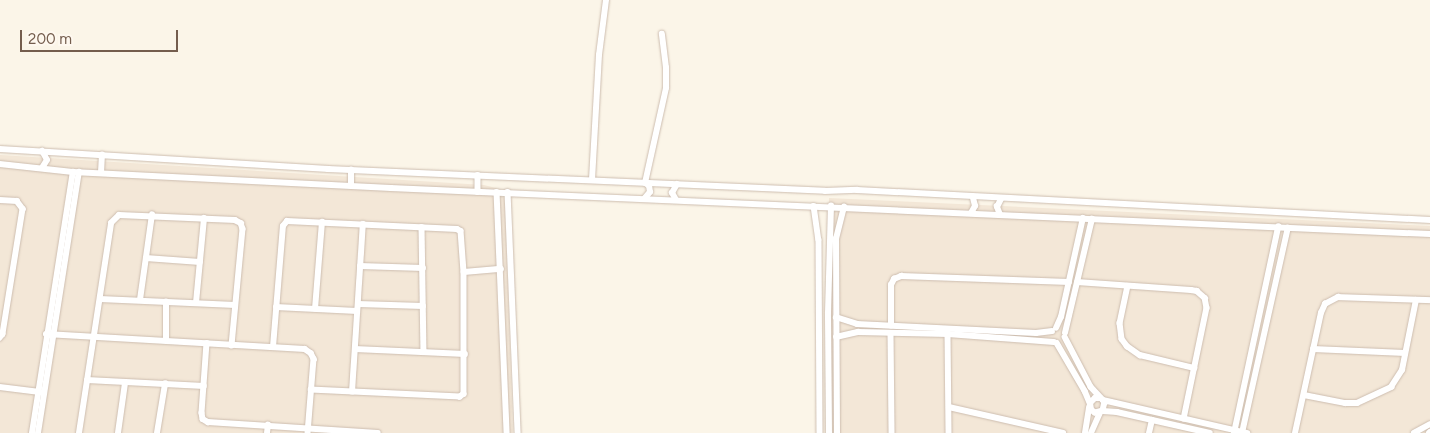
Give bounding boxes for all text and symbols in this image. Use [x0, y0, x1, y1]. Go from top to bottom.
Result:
scale bar [22, 20, 180, 52]
text: 200 m [28, 30, 72, 48]

